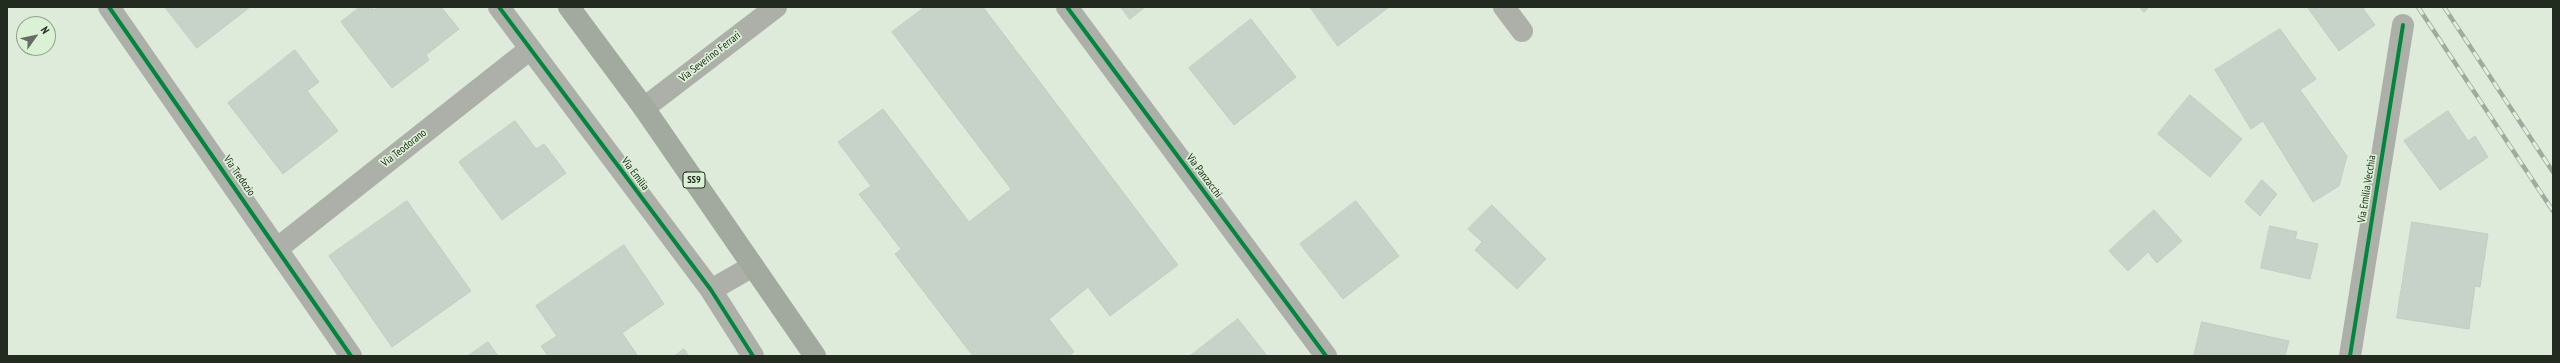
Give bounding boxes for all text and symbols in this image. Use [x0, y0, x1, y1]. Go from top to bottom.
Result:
north arrow [16, 16, 56, 56]
text: N [38, 24, 53, 36]
street label: Via Severino Ferrari [677, 29, 743, 85]
street label: Via Teodorano [379, 126, 429, 170]
street label: Via Panzacchi [1183, 152, 1225, 200]
street label: Via Tredozio [220, 153, 258, 199]
street label: Via Emilia Vecchia [2355, 154, 2379, 224]
street label: Via Emilia [618, 155, 652, 193]
road number: SS9 [683, 172, 705, 188]

